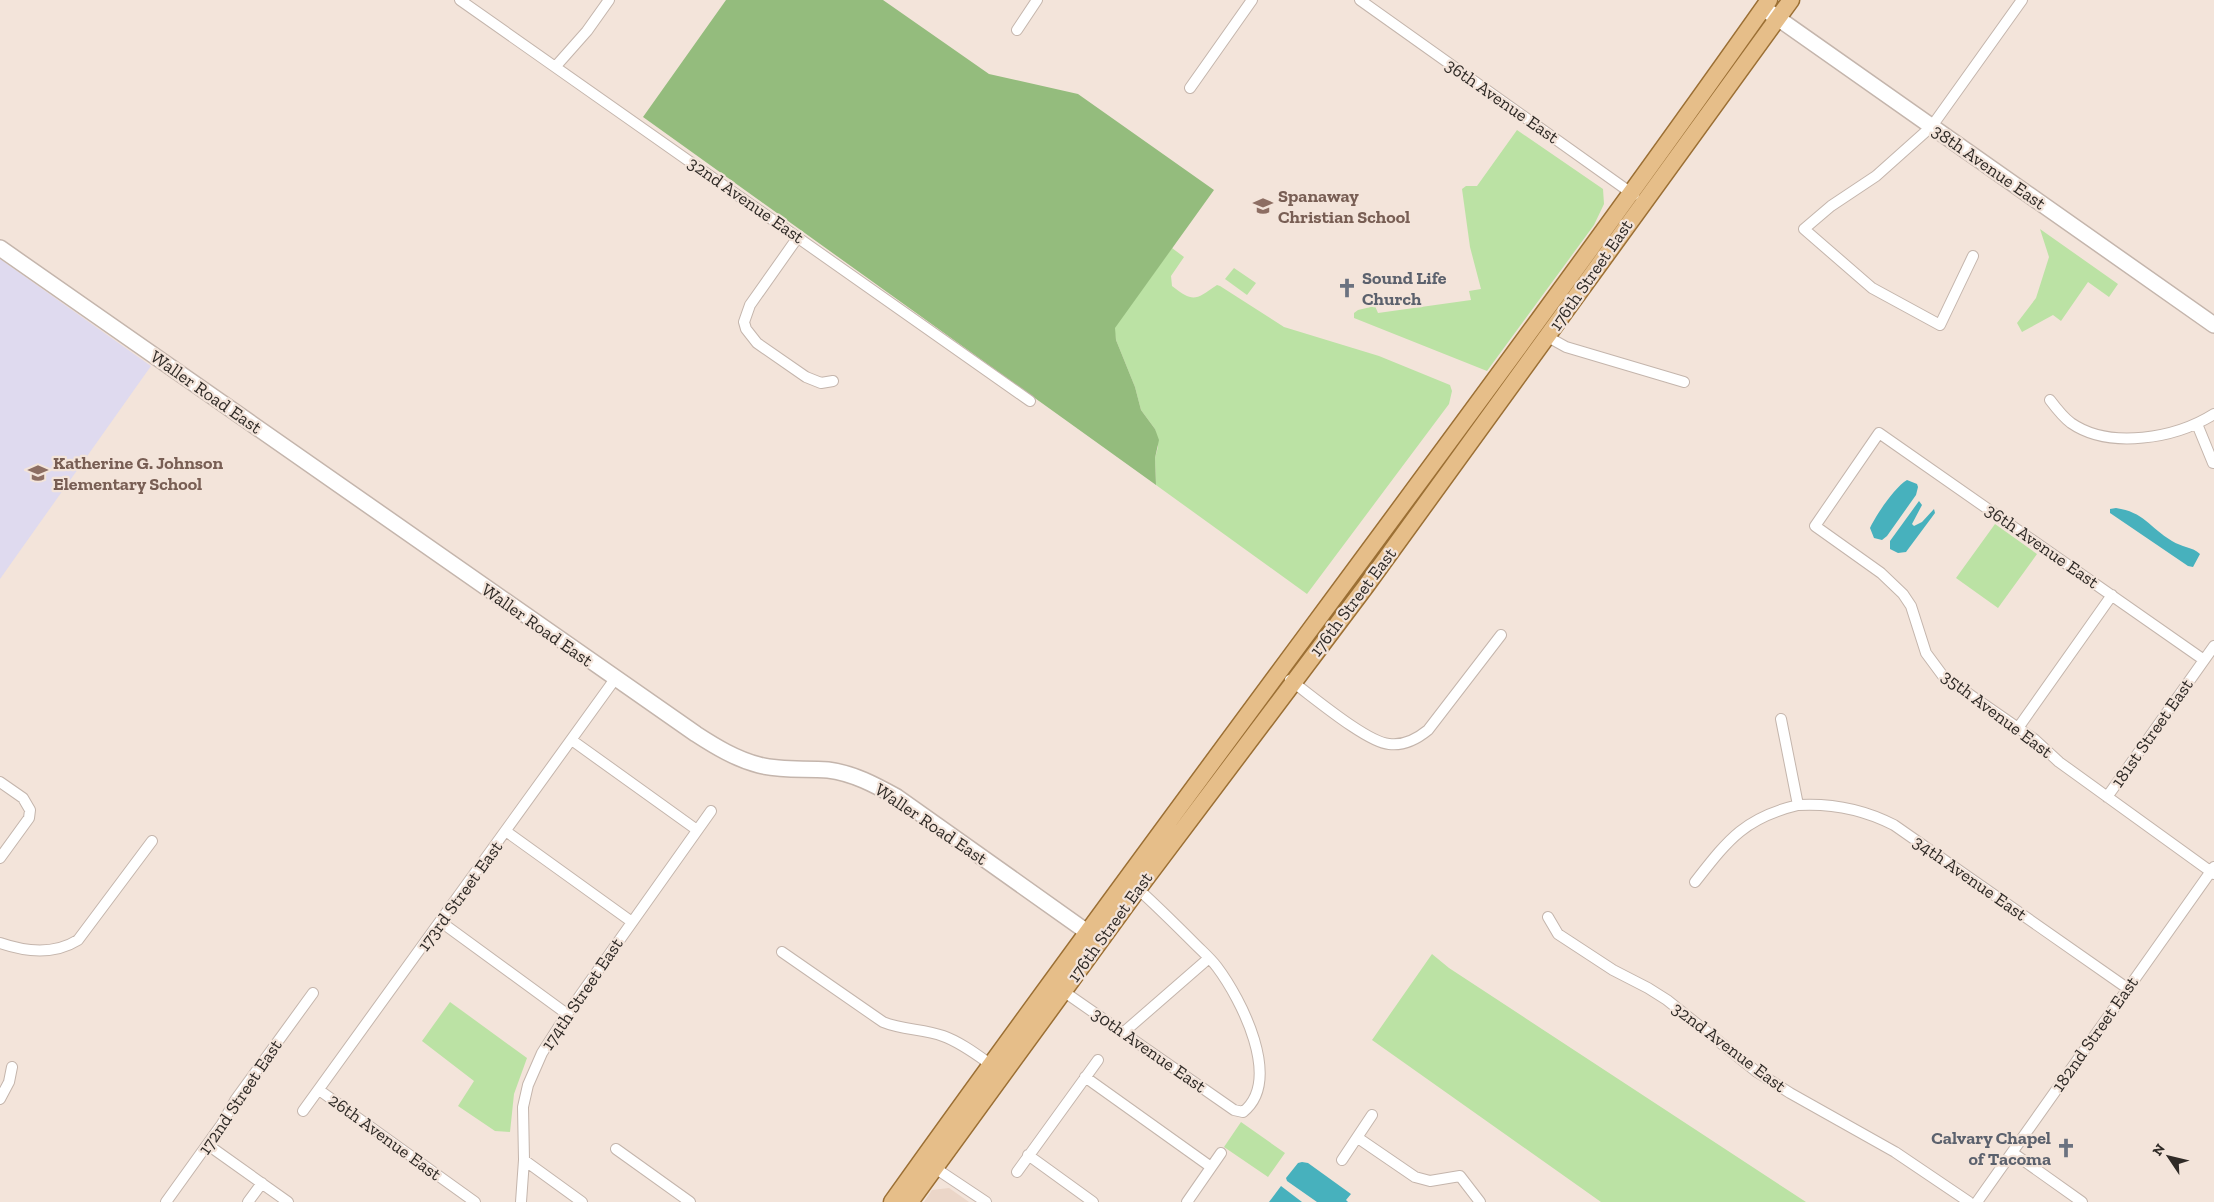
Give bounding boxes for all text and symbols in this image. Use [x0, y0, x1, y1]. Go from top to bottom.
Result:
street label: 36th Avenue East [1441, 54, 1563, 148]
street label: 38th Avenue East [1928, 120, 2050, 214]
street label: 32nd Avenue East [684, 152, 809, 248]
place label: Spanaway Christian School [1278, 185, 1410, 228]
school or university icon: Spanaway Christian School [1252, 195, 1274, 217]
street label: 176th Street East [1545, 215, 1638, 335]
place label: Sound Life Church [1362, 267, 1447, 310]
church icon: Sound Life Church [1336, 277, 1358, 299]
street label: Waller Road East [146, 345, 266, 439]
place label: Katherine G. Johnson Elementary School [53, 452, 223, 495]
school or university icon: Katherine G. Johnson Elementary School [27, 462, 49, 484]
street label: 36th Avenue East [1981, 499, 2103, 593]
street label: 176th Street East [1305, 543, 1401, 661]
street label: Waller Road East [477, 578, 597, 672]
street label: 35th Avenue East [1937, 665, 2057, 763]
street label: 181st Street East [2106, 674, 2198, 792]
street label: Waller Road East [871, 778, 992, 870]
street label: 34th Avenue East [1909, 831, 2031, 926]
street label: 173rd Street East [413, 836, 508, 955]
street label: 176th Street East [1063, 867, 1157, 986]
street label: 174th Street East [536, 934, 628, 1054]
street label: 182nd Street East [2047, 972, 2143, 1096]
street label: 32nd Avenue East [1668, 997, 1790, 1097]
street label: 30th Avenue East [1088, 1002, 1211, 1098]
street label: 172nd Street East [193, 1035, 287, 1159]
street label: 26th Avenue East [324, 1089, 446, 1185]
place label: Calvary Chapel of Tacoma [1931, 1127, 2051, 1170]
north arrow [2144, 1132, 2194, 1182]
church icon: Calvary Chapel of Tacoma [2055, 1137, 2077, 1159]
text: N [2149, 1140, 2169, 1159]

